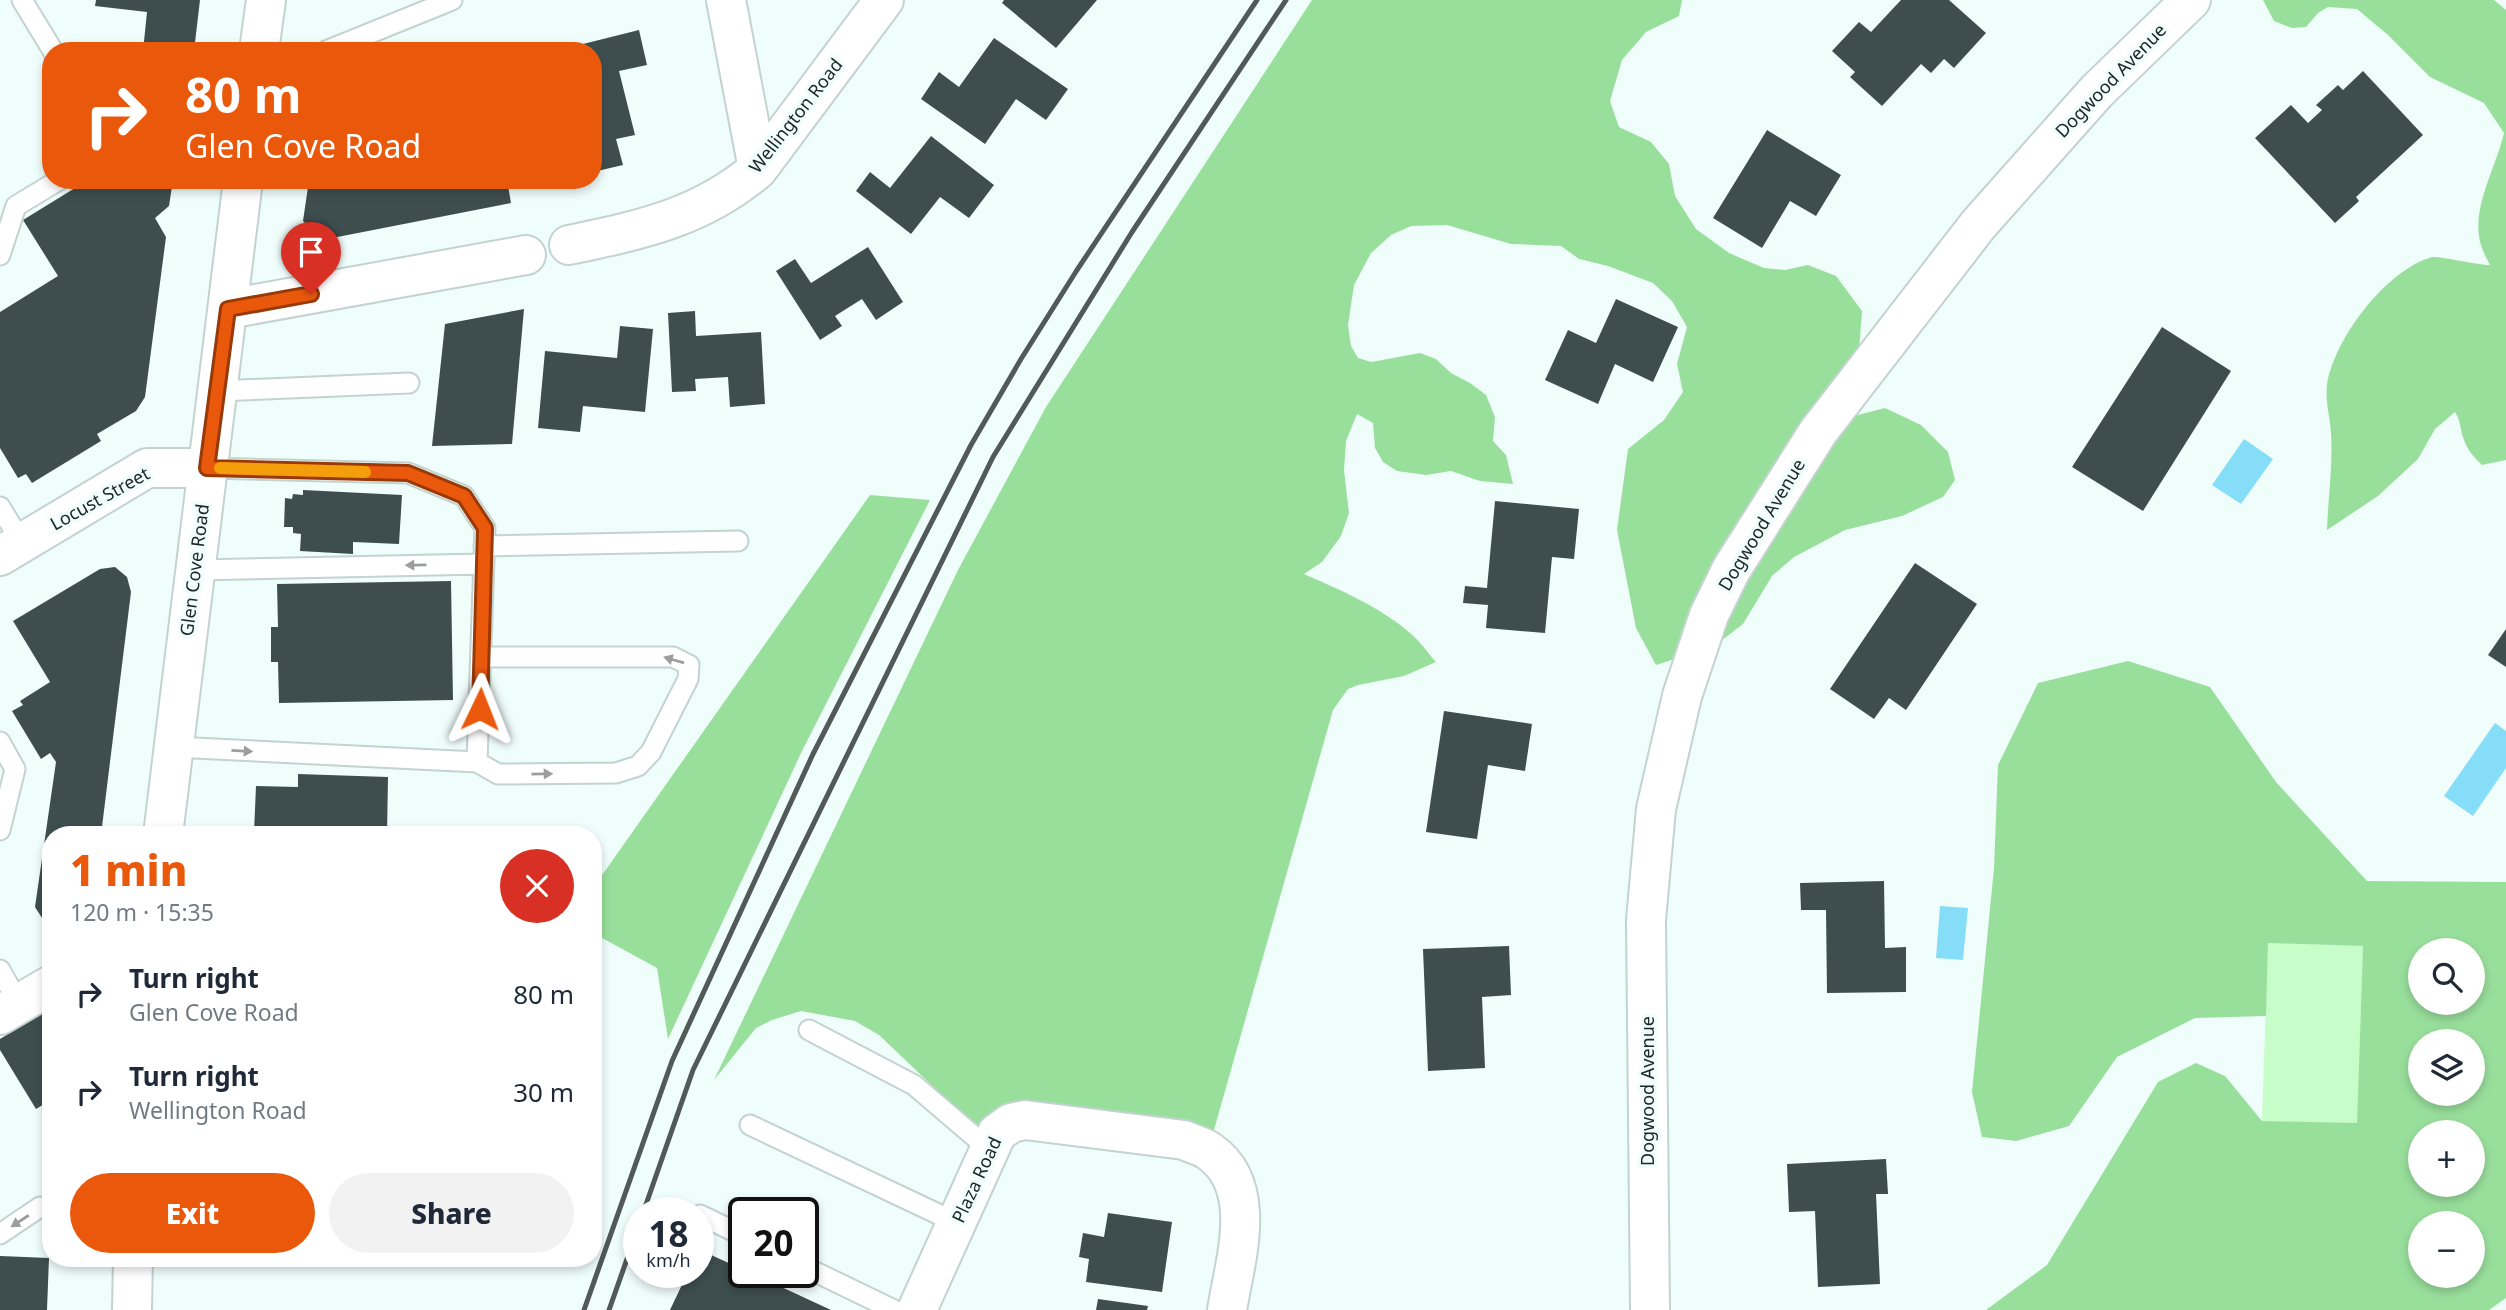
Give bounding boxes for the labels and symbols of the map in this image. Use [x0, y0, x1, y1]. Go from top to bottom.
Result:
street label: Dogwood Avenue [2050, 18, 2171, 143]
street label: Wellington Road [743, 53, 847, 178]
pin [281, 222, 341, 294]
street label: Dogwood Avenue [1712, 454, 1810, 595]
street label: Locust Street [46, 461, 154, 535]
street label: Glen Cove Road [174, 502, 214, 637]
one-way arrow [404, 560, 426, 571]
one-way arrow [663, 654, 685, 665]
position arrow [443, 672, 517, 746]
one-way arrow [231, 745, 253, 756]
one-way arrow [531, 768, 553, 780]
street label: Dogwood Avenue [1635, 1016, 1659, 1166]
street label: Plaza Road [946, 1133, 1006, 1226]
speed limit sign: 20 [728, 1197, 819, 1288]
one-way arrow [10, 1214, 30, 1227]

